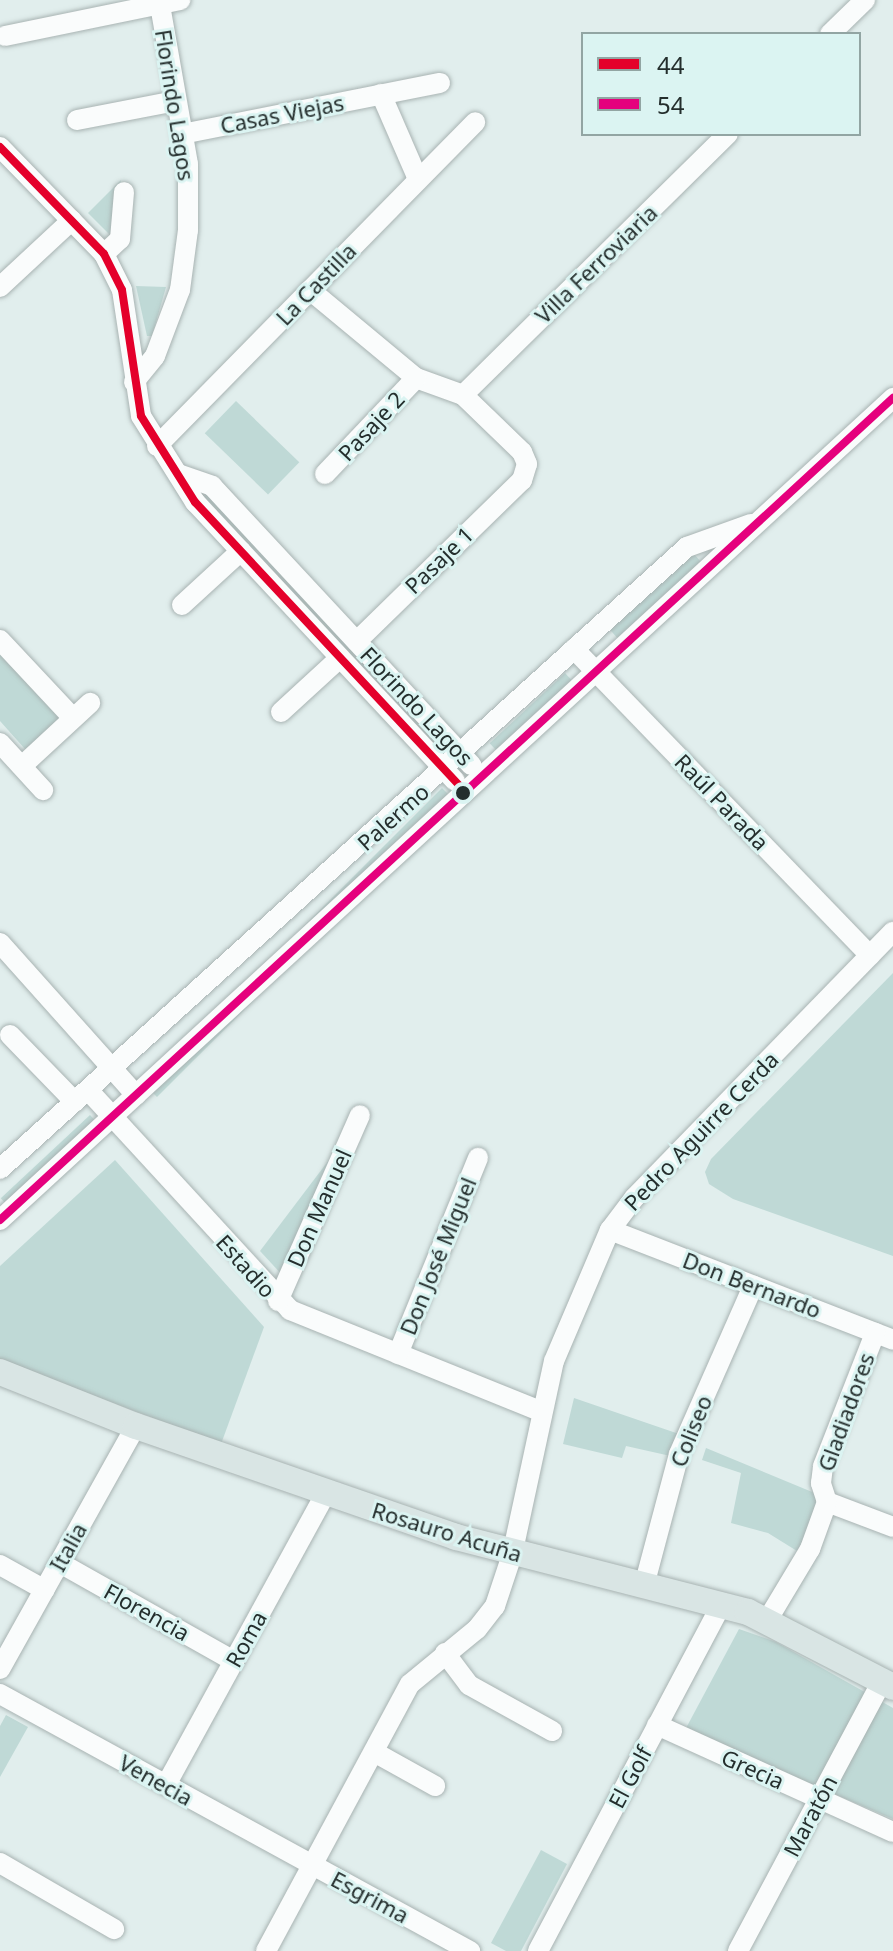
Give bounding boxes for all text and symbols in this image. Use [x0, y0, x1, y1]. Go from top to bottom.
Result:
street label: Florindo Lagos [150, 28, 200, 182]
legend [581, 32, 861, 136]
text: 44 [657, 48, 684, 81]
text: 54 [657, 88, 684, 121]
street label: Casas Viejas [218, 89, 346, 139]
street label: Villa Ferroviaria [530, 199, 662, 329]
street label: La Castilla [270, 238, 362, 330]
street label: Pasaje 2 [332, 386, 410, 466]
street label: Pasaje 1 [399, 521, 479, 599]
street label: Florindo Lagos [355, 641, 479, 771]
street label: Raúl Parada [670, 748, 774, 856]
street label: Palermo [352, 778, 434, 856]
unlabelled marker [455, 785, 471, 801]
street label: Pedro Aguirre Cerda [618, 1046, 784, 1216]
street label: Don Manuel [281, 1145, 357, 1271]
street label: Don José Miguel [394, 1173, 482, 1339]
street label: Estadio [211, 1229, 281, 1303]
street label: Don Bernardo [679, 1247, 825, 1323]
street label: Gladiadores [812, 1349, 880, 1475]
street label: Coliseo [665, 1391, 717, 1471]
street label: Rosauro Acuña [369, 1497, 525, 1567]
street label: Italia [44, 1518, 92, 1576]
street label: Florencia [100, 1578, 194, 1646]
street label: Roma [220, 1606, 272, 1672]
street label: El Golf [603, 1742, 657, 1812]
street label: Grecia [718, 1744, 788, 1794]
street label: Venecia [115, 1749, 197, 1811]
street label: Maratón [778, 1771, 842, 1861]
street label: Esgrima [327, 1866, 413, 1928]

